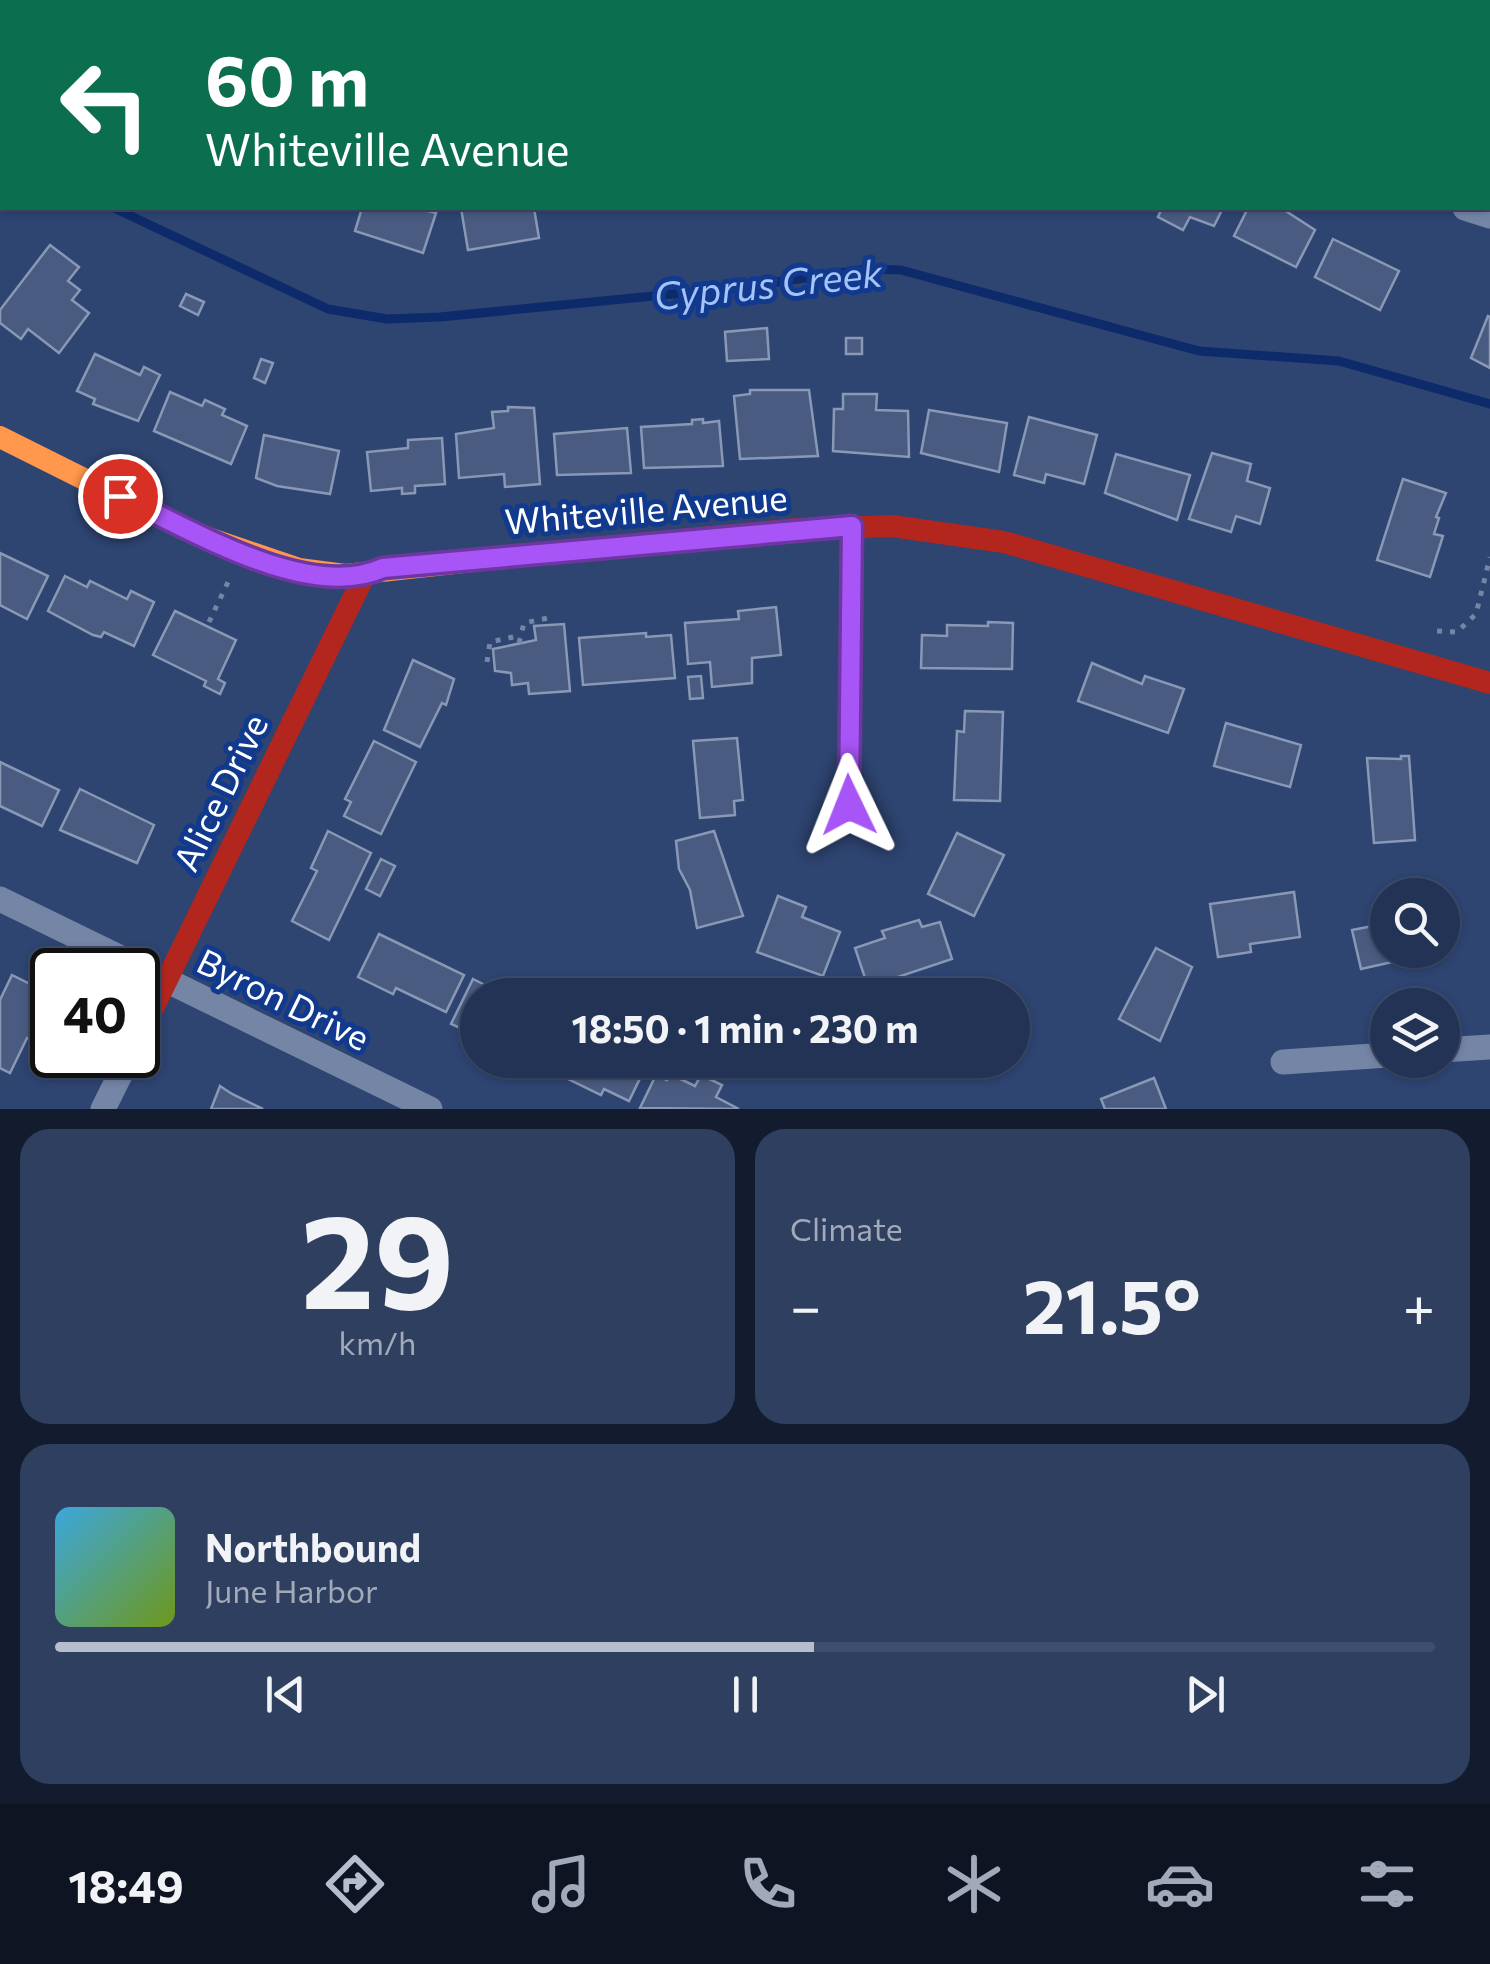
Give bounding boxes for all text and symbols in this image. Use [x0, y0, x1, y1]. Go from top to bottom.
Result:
text: 60 m [205, 35, 369, 120]
icon: left [40, 40, 170, 170]
text: Whiteville Avenue [205, 120, 569, 175]
water label: Cyprus Creek [651, 247, 886, 318]
pin [78, 454, 163, 539]
icon: arrive [93, 469, 148, 524]
street label: Whiteville Avenue [503, 474, 789, 542]
street label: Alice Drive [163, 707, 275, 877]
position arrow [797, 753, 901, 857]
map controls [1370, 878, 1460, 1078]
button: search [1370, 878, 1460, 968]
street label: Byron Drive [191, 938, 377, 1058]
speed limit sign: 40 [30, 948, 160, 1078]
button: layers [1370, 988, 1460, 1078]
text: 18:50 · 1 min · 230 m [572, 1004, 918, 1051]
text: 29 [301, 1177, 454, 1336]
text: Climate [790, 1208, 903, 1248]
text: 21.5° [1023, 1258, 1201, 1349]
text: − [790, 1271, 821, 1338]
text: + [1403, 1271, 1435, 1338]
text: km/h [339, 1322, 416, 1362]
text: Northbound [205, 1523, 421, 1570]
text: June Harbor [205, 1570, 378, 1610]
icon: previous [258, 1667, 313, 1722]
icon: pause [718, 1667, 773, 1722]
icon: next [1178, 1667, 1233, 1722]
icon: directions [320, 1849, 390, 1919]
icon: music [526, 1849, 596, 1919]
icon: phone [733, 1849, 803, 1919]
icon: climate [939, 1849, 1009, 1919]
icon: car [1145, 1849, 1215, 1919]
icon: filters [1352, 1849, 1422, 1919]
text: 18:49 [68, 1857, 184, 1912]

